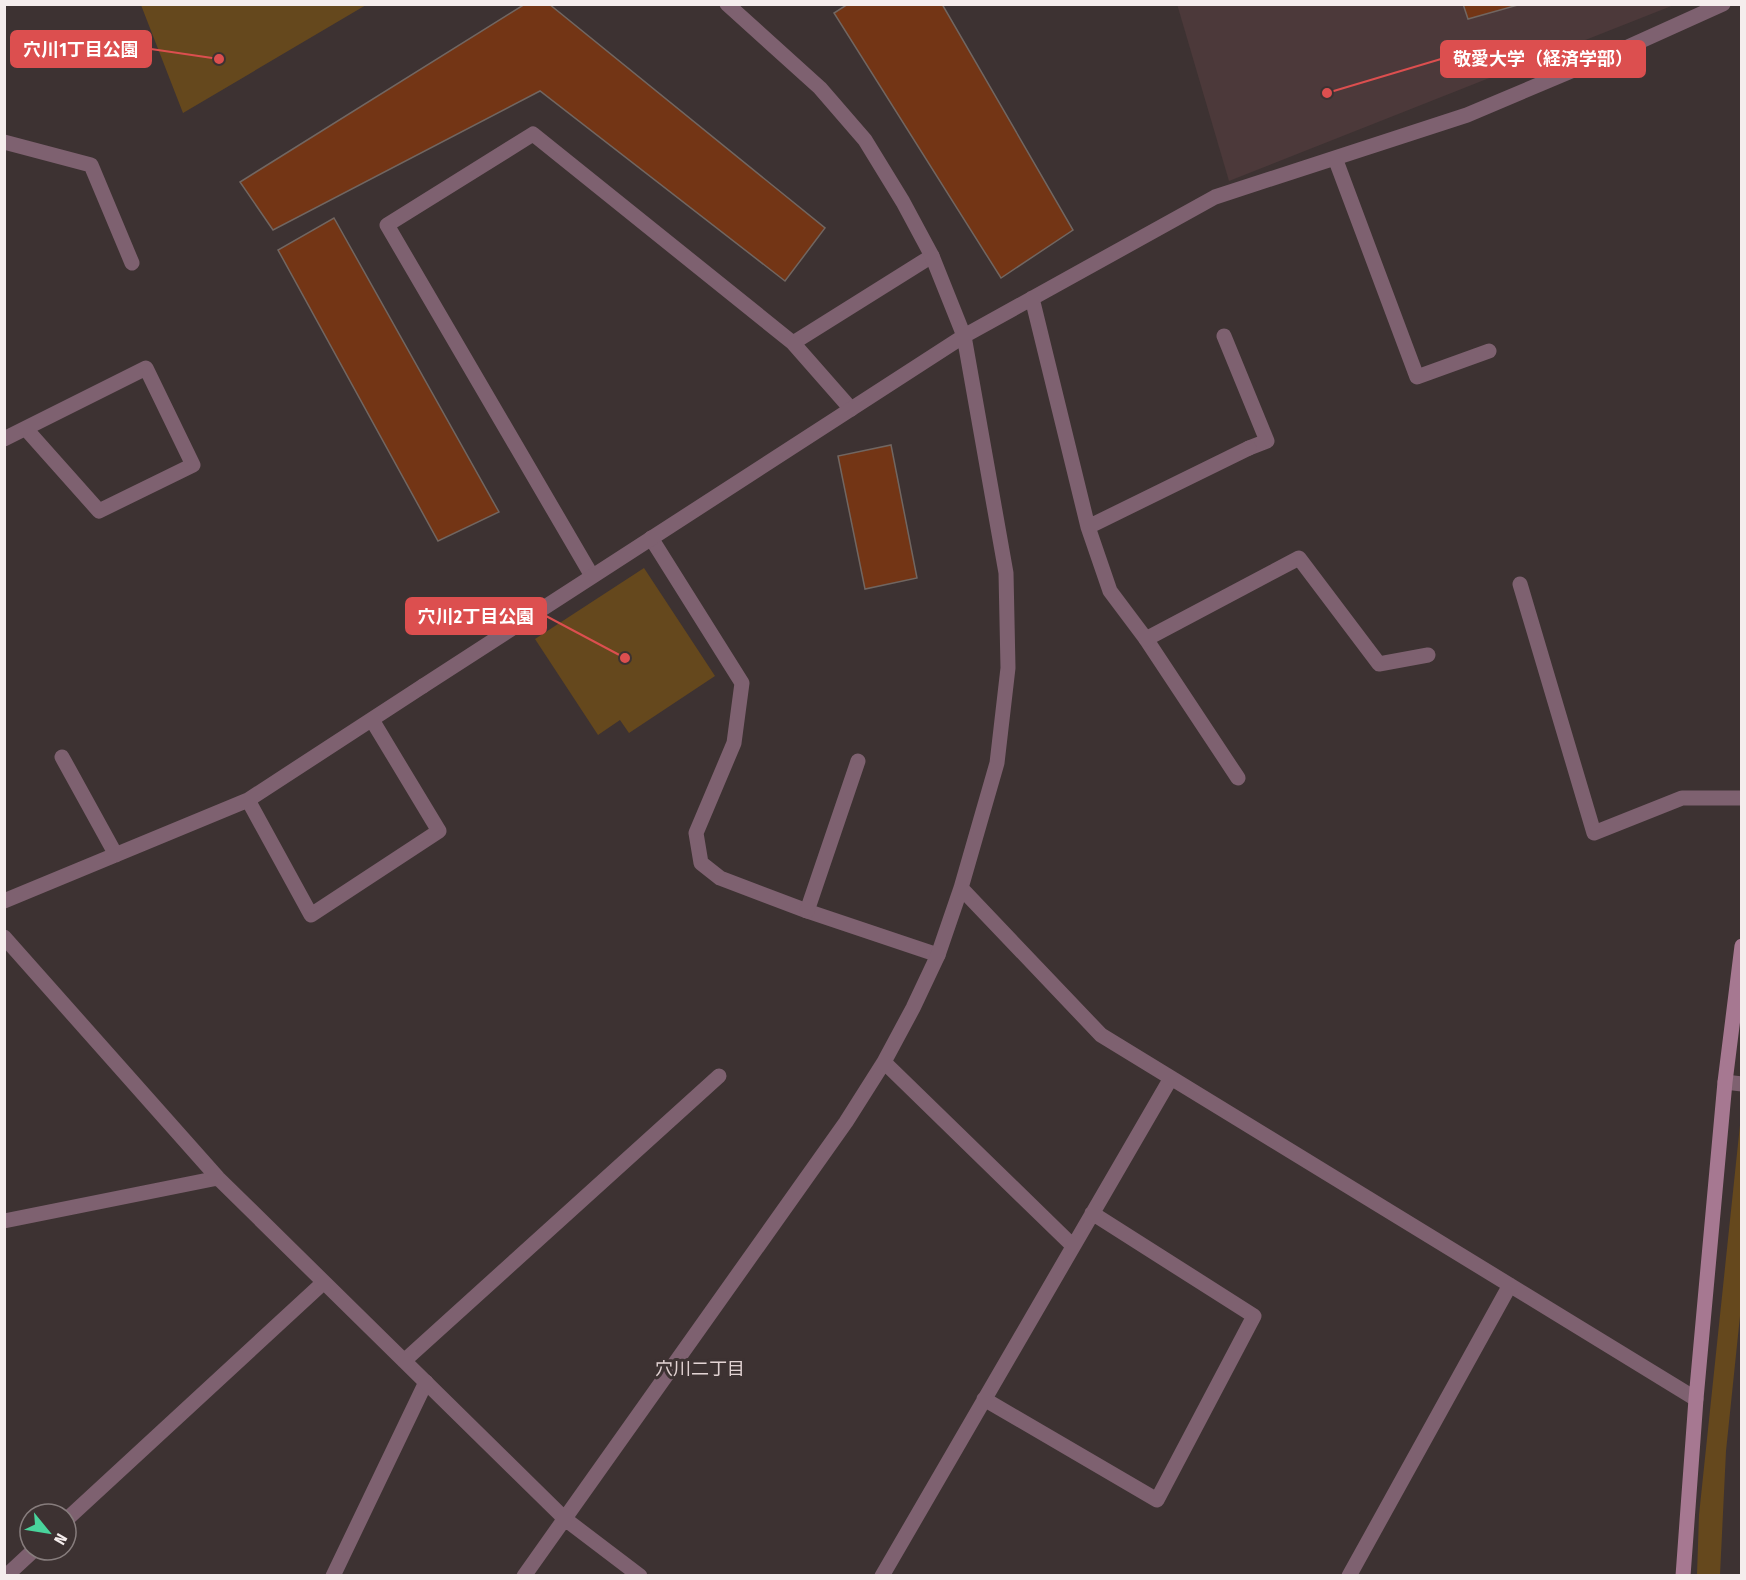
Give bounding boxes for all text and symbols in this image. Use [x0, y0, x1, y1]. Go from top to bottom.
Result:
callout: 穴川1丁目公園 [11, 31, 151, 67]
text: 穴川1丁目公園 [23, 39, 139, 61]
callout: 敬愛大学（経済学部） [1441, 41, 1645, 77]
text: 敬愛大学（経済学部） [1453, 48, 1633, 70]
callout: 穴川2丁目公園 [406, 598, 546, 634]
text: 穴川2丁目公園 [418, 606, 534, 628]
district label: 穴川二丁目 [655, 1358, 745, 1380]
north arrow [18, 1502, 78, 1562]
text: N [50, 1530, 71, 1548]

